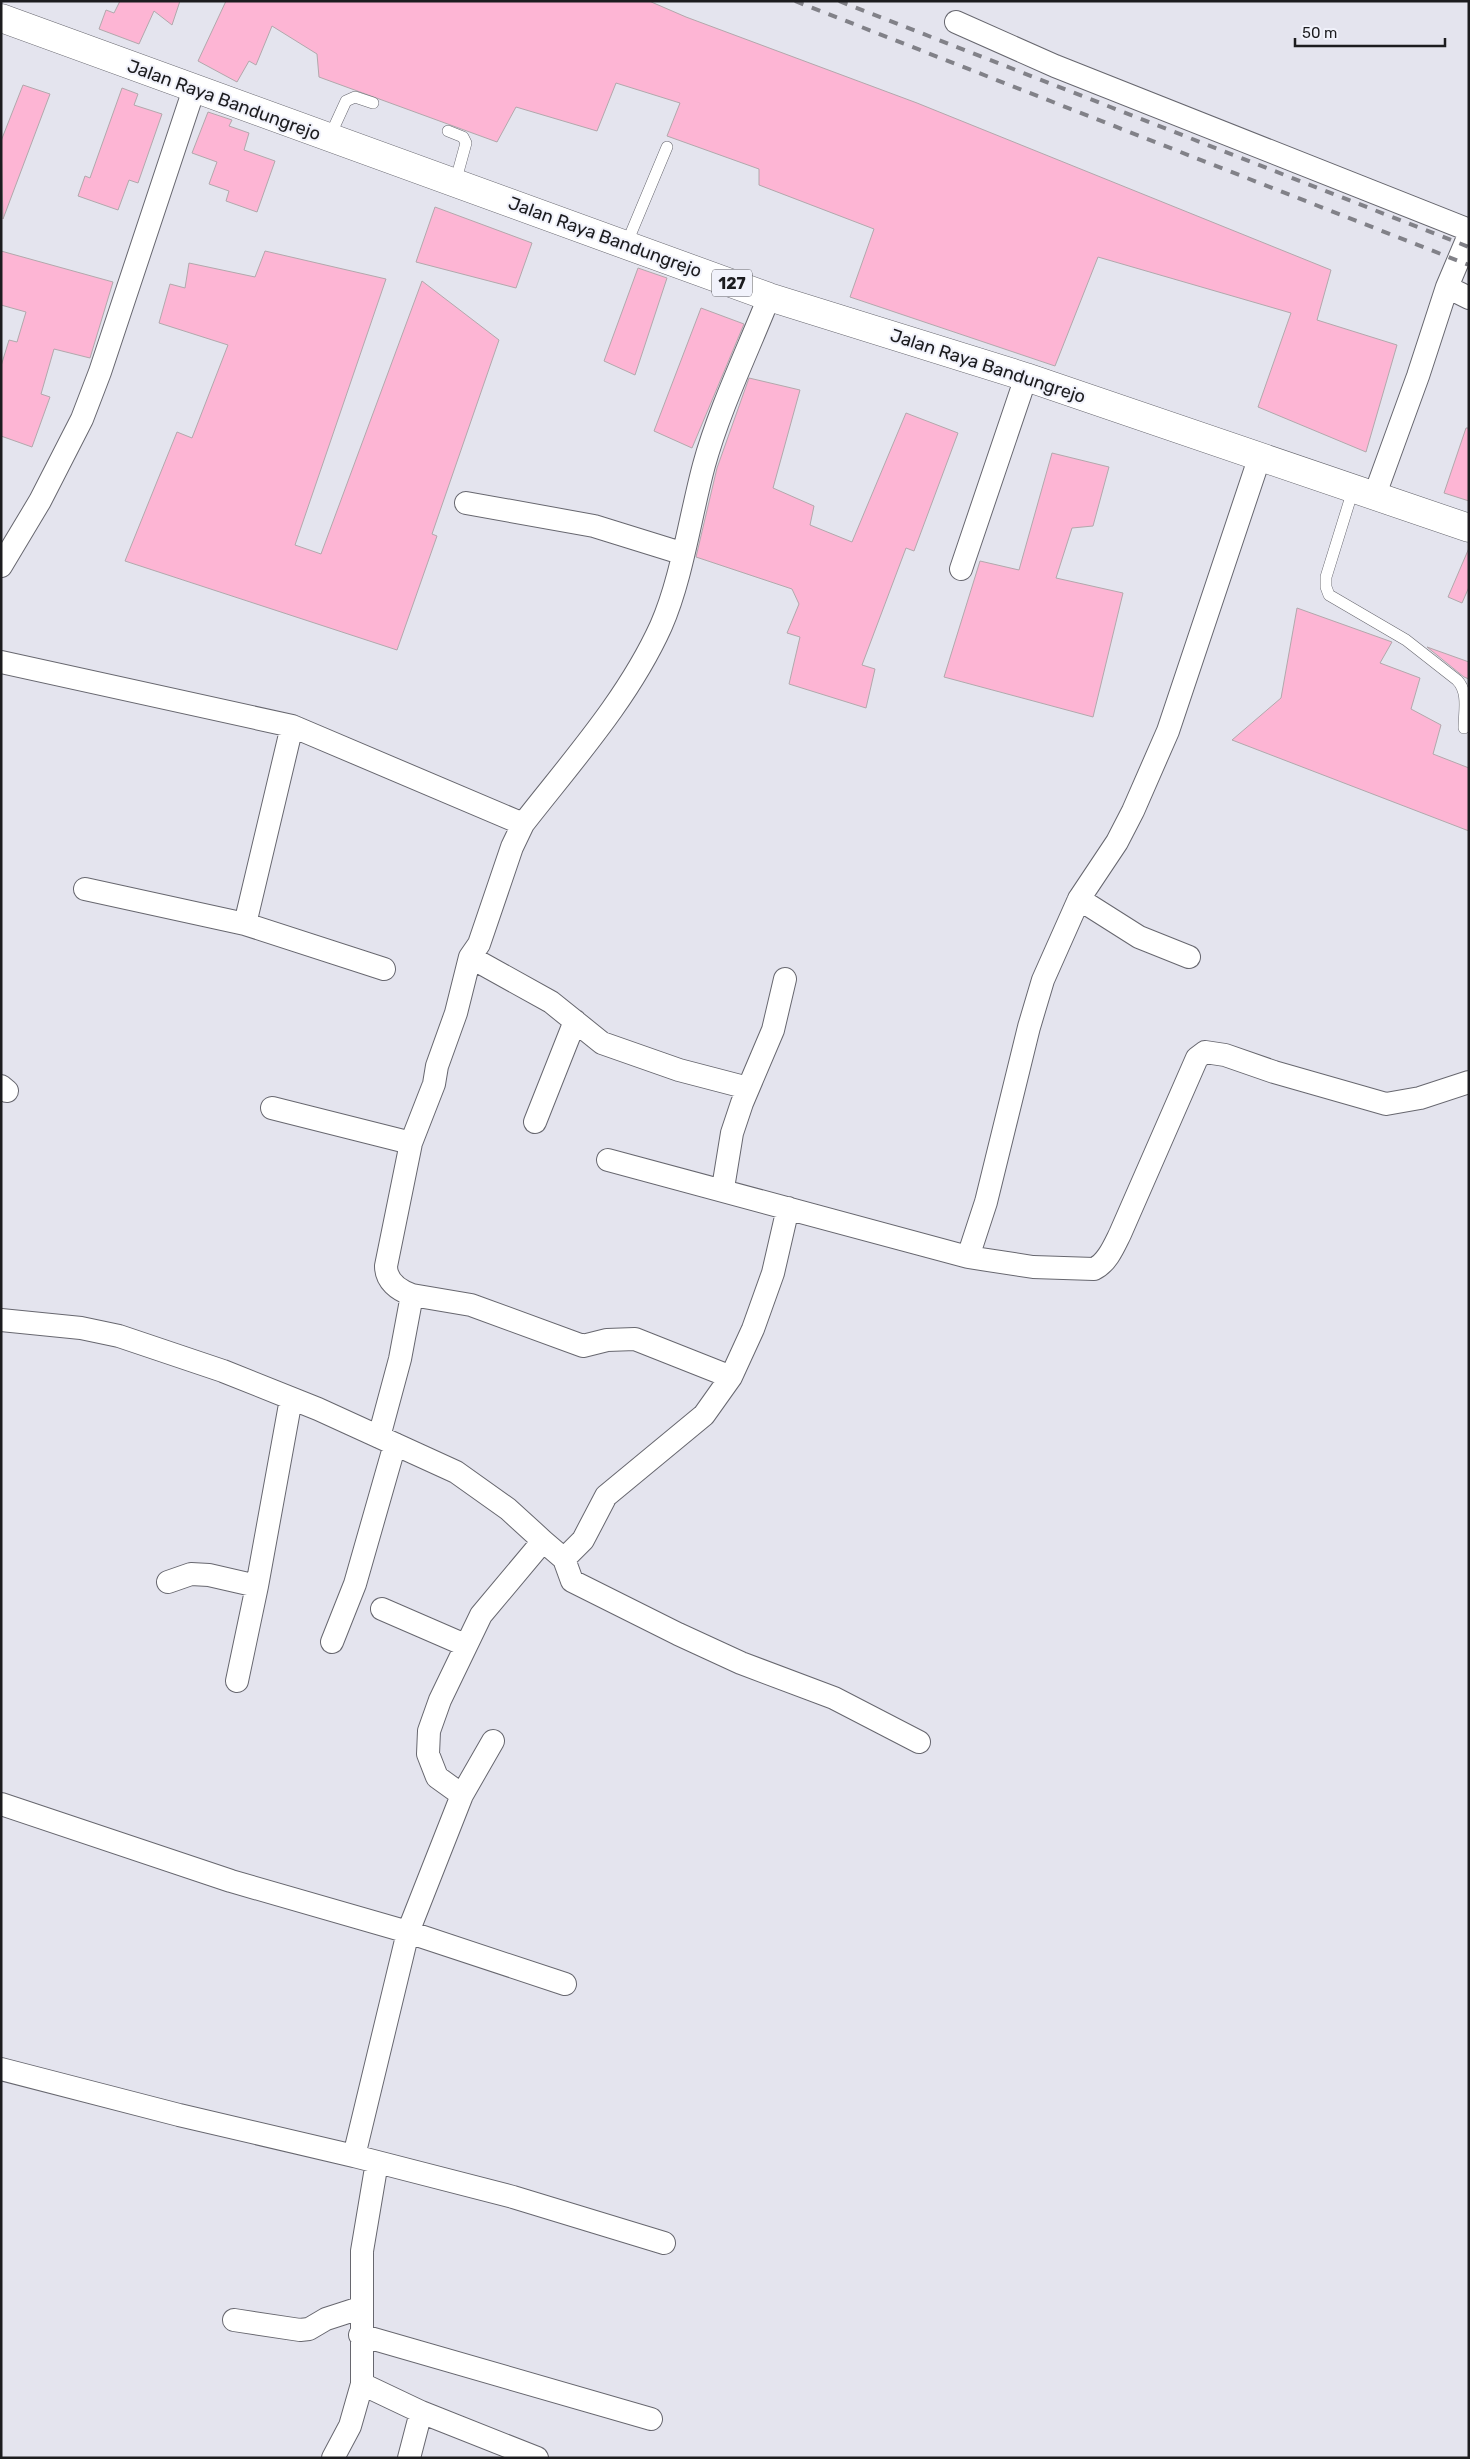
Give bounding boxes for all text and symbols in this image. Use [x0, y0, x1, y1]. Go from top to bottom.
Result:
scale bar [1295, 15, 1445, 47]
text: 50 m [1302, 24, 1337, 42]
street label: Jalan Raya Bandungrejo [124, 55, 324, 145]
street label: Jalan Raya Bandungrejo [505, 192, 705, 282]
road number: 127 [712, 270, 752, 296]
street label: Jalan Raya Bandungrejo [888, 324, 1088, 408]

